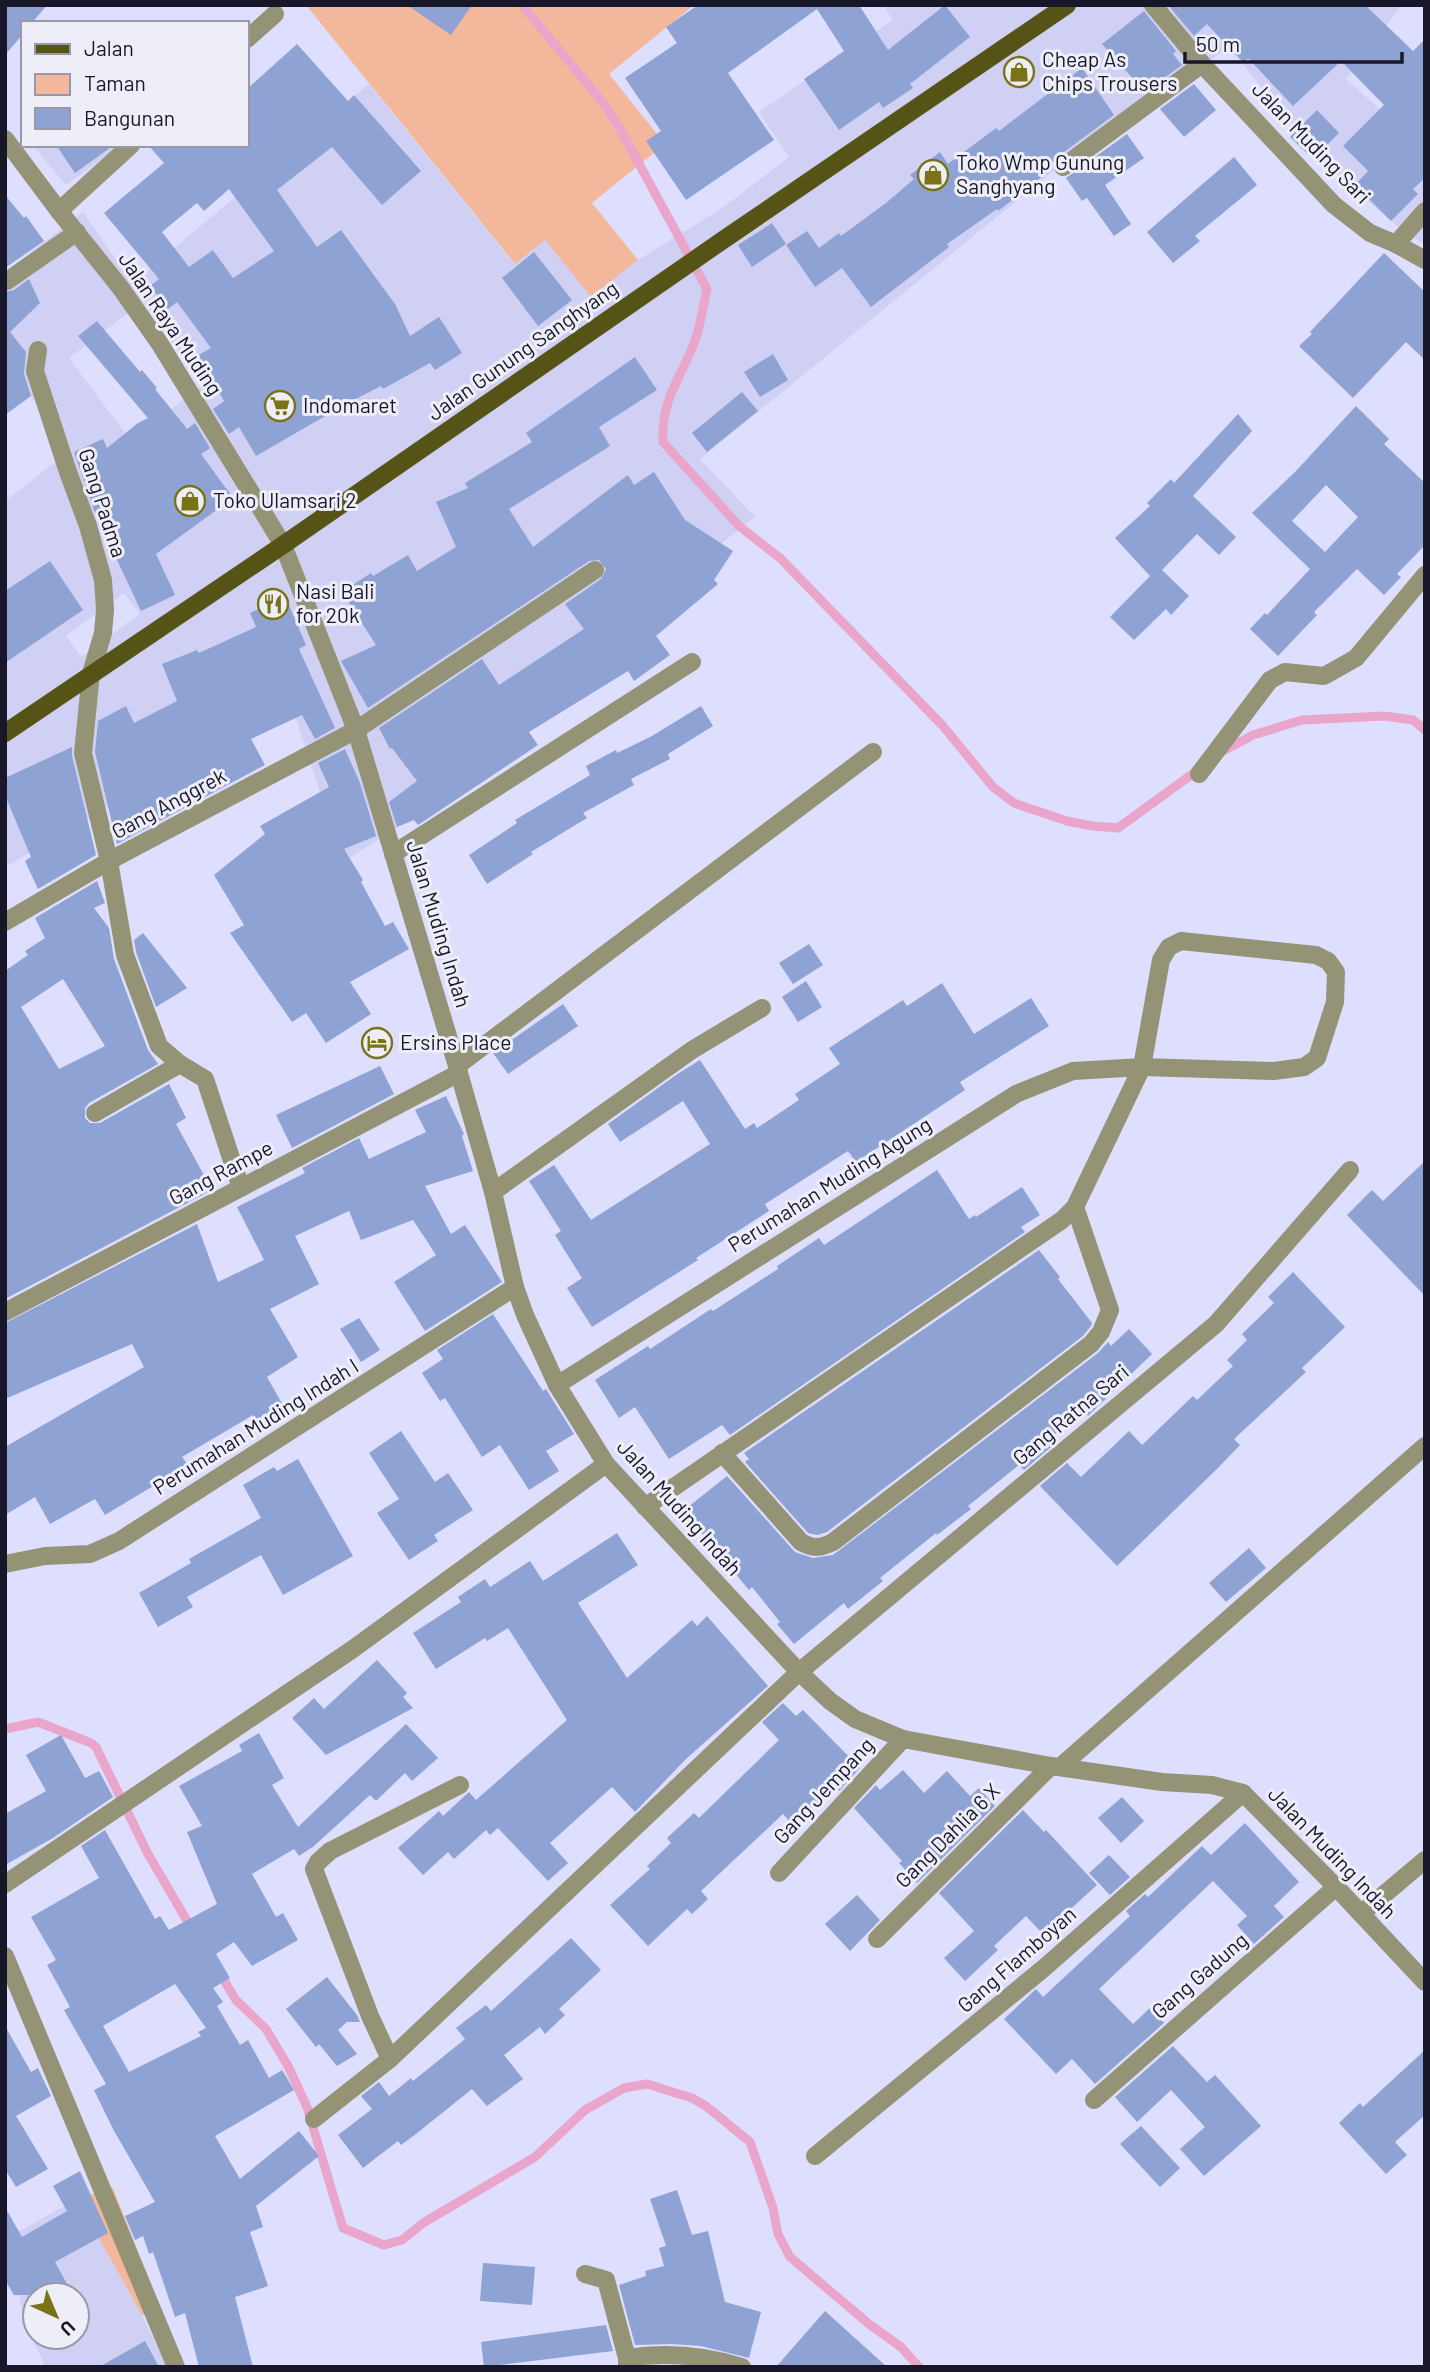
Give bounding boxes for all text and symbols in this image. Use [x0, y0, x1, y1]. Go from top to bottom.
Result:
legend [21, 21, 248, 147]
scale bar [1185, 21, 1402, 65]
text: 50 m [1196, 31, 1240, 56]
text: Jalan [84, 35, 134, 60]
place label: Cheap As Chips Trousers [1042, 46, 1177, 95]
shop icon: Cheap As Chips Trousers [1002, 55, 1036, 89]
text: Taman [84, 70, 146, 95]
street label: Jalan Muding Sari [1248, 76, 1377, 208]
text: Bangunan [84, 105, 175, 130]
place label: Toko Wmp Gunung Sanghyang [956, 149, 1124, 198]
shop icon: Toko Wmp Gunung Sanghyang [916, 158, 950, 192]
street label: Jalan Raya Muding [114, 247, 228, 400]
street label: Jalan Gunung Sanghyang [422, 274, 622, 425]
supermarket icon: Indomaret [263, 389, 297, 423]
place label: Indomaret [303, 392, 397, 417]
street label: Gang Padma [74, 445, 133, 560]
shop icon: Toko Ulamsari 2 [173, 484, 207, 518]
place label: Toko Ulamsari 2 [213, 487, 357, 512]
place label: Nasi Bali for 20k [296, 578, 375, 627]
restaurant icon: Nasi Bali for 20k [256, 587, 290, 621]
street label: Gang Anggrek [107, 762, 230, 843]
street label: Jalan Muding Indah [402, 837, 477, 1010]
hotel icon: Ersins Place [360, 1026, 394, 1060]
place label: Ersins Place [400, 1029, 511, 1054]
street label: Perumahan Muding Agung [723, 1111, 935, 1257]
street label: Gang Rampe [164, 1134, 276, 1209]
street label: Perumahan Muding Indah I [148, 1352, 363, 1499]
street label: Gang Ratna Sari [1007, 1358, 1133, 1470]
street label: Jalan Muding Indah [613, 1434, 748, 1580]
street label: Gang Jempang [767, 1732, 878, 1848]
street label: Gang Dahlia 6 X [889, 1777, 1004, 1892]
street label: Jalan Muding Indah [1264, 1781, 1402, 1923]
street label: Gang Flamboyan [952, 1901, 1080, 2017]
street label: Gang Gadung [1146, 1926, 1252, 2023]
north arrow [21, 2281, 91, 2351]
text: U [56, 2316, 80, 2341]

